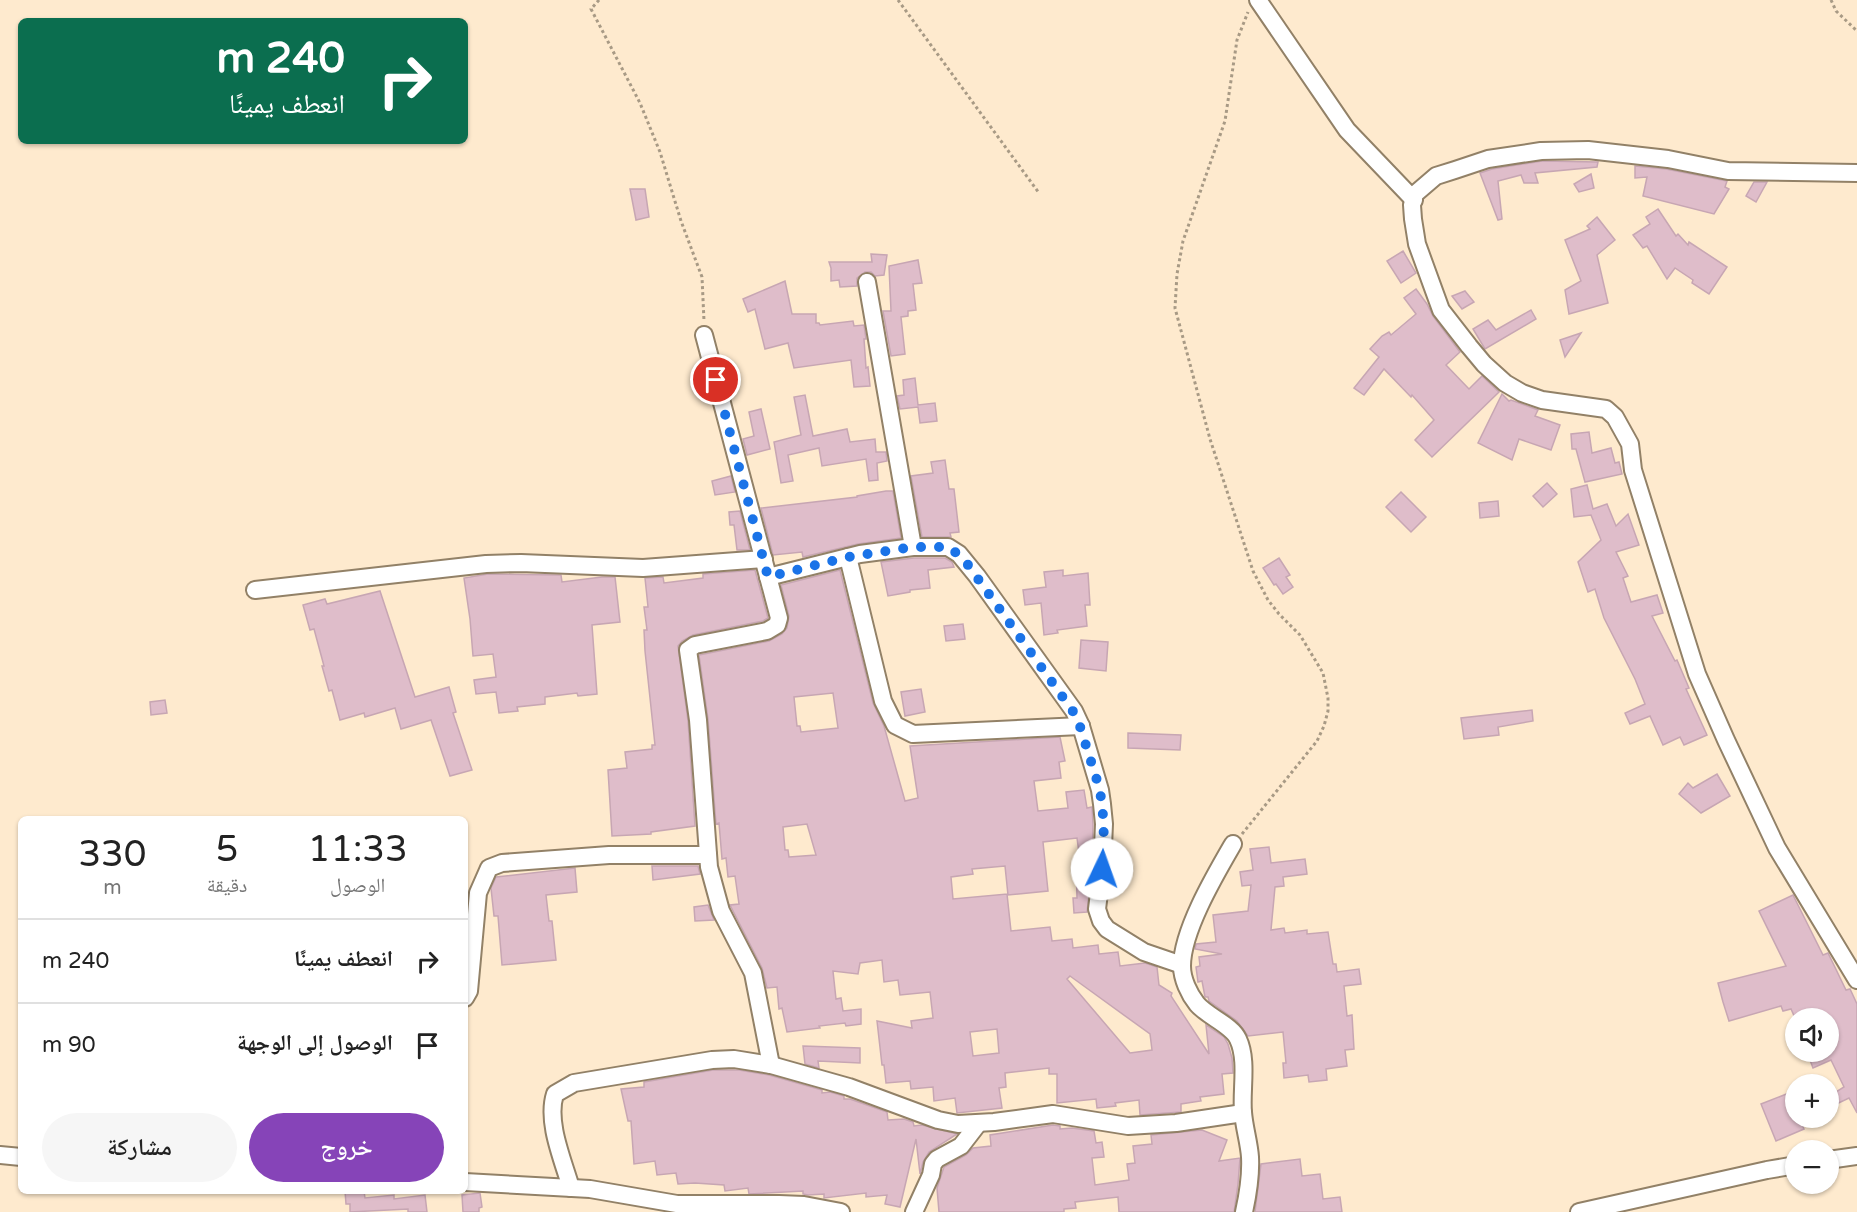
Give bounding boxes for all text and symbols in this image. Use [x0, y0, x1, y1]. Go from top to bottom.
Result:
text: 240 m [216, 33, 345, 84]
icon: right [366, 42, 444, 120]
text: انعطف يمينًا [229, 88, 345, 121]
pin [690, 354, 741, 405]
icon: arrive [699, 363, 732, 396]
text: 5 [216, 828, 238, 871]
text: 11:33 [308, 828, 408, 871]
text: 330 [78, 833, 146, 876]
position arrow [1070, 837, 1134, 901]
text: دقيقة [207, 874, 247, 898]
text: الوصول [330, 874, 385, 898]
text: m [103, 876, 122, 900]
icon: right [411, 945, 444, 978]
text: انعطف يمينًا [294, 946, 393, 972]
text: 240 m [42, 948, 109, 974]
map controls [1785, 1008, 1839, 1194]
button: sound [1785, 1008, 1839, 1062]
icon: arrive [411, 1029, 444, 1062]
text: الوصول إلى الوجهة [237, 1030, 393, 1056]
text: 90 m [42, 1032, 96, 1058]
button: + [1785, 1074, 1839, 1128]
button: مشاركة [42, 1113, 237, 1182]
button: خروج [249, 1113, 444, 1182]
button: − [1785, 1140, 1839, 1194]

